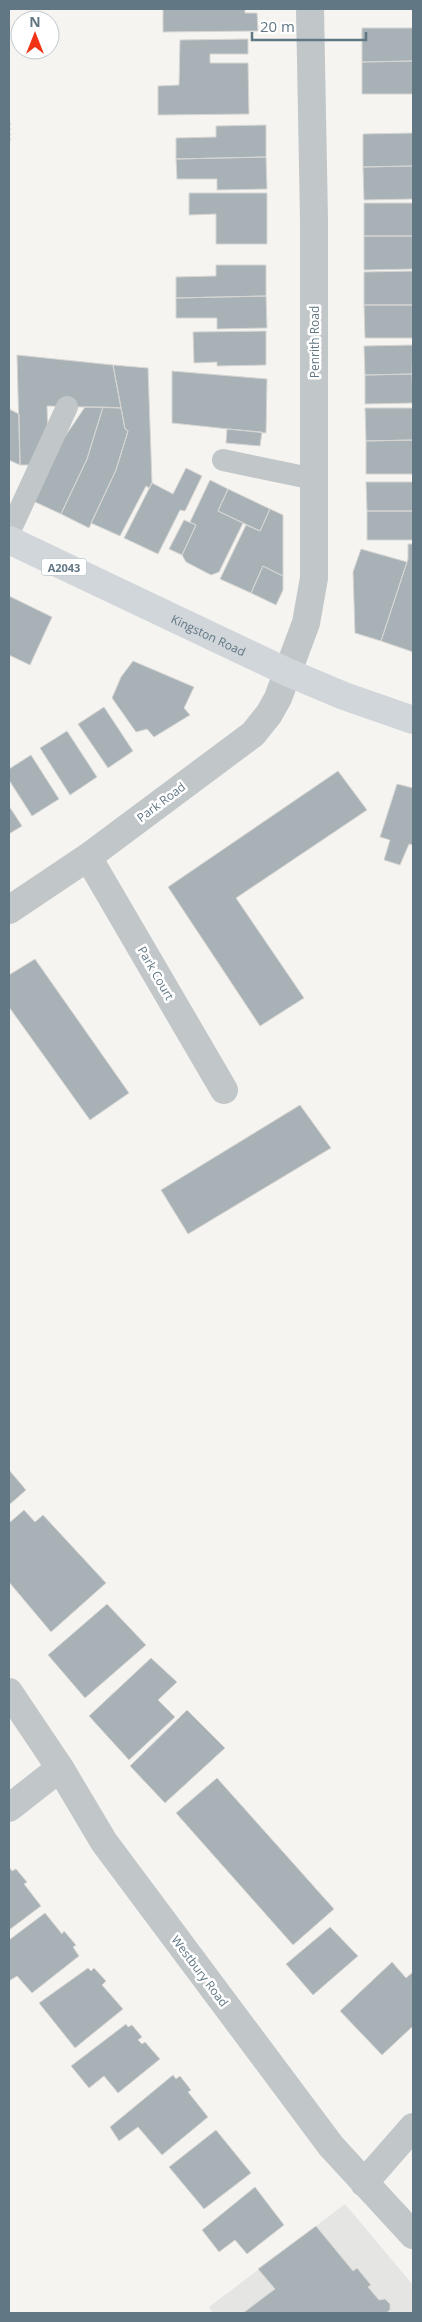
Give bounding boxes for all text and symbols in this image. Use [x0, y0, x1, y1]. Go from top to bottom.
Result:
north arrow [10, 10, 60, 60]
scale bar [252, 10, 366, 42]
text: N [29, 12, 41, 31]
text: 20 m [260, 16, 295, 36]
street label: Penrith Road [306, 306, 323, 378]
road number: A2043 [42, 558, 86, 576]
street label: Kingston Road [169, 610, 249, 660]
street label: Park Road [133, 778, 189, 826]
street label: Park Court [134, 943, 178, 1003]
street label: Westbury Road [168, 1932, 232, 2010]

